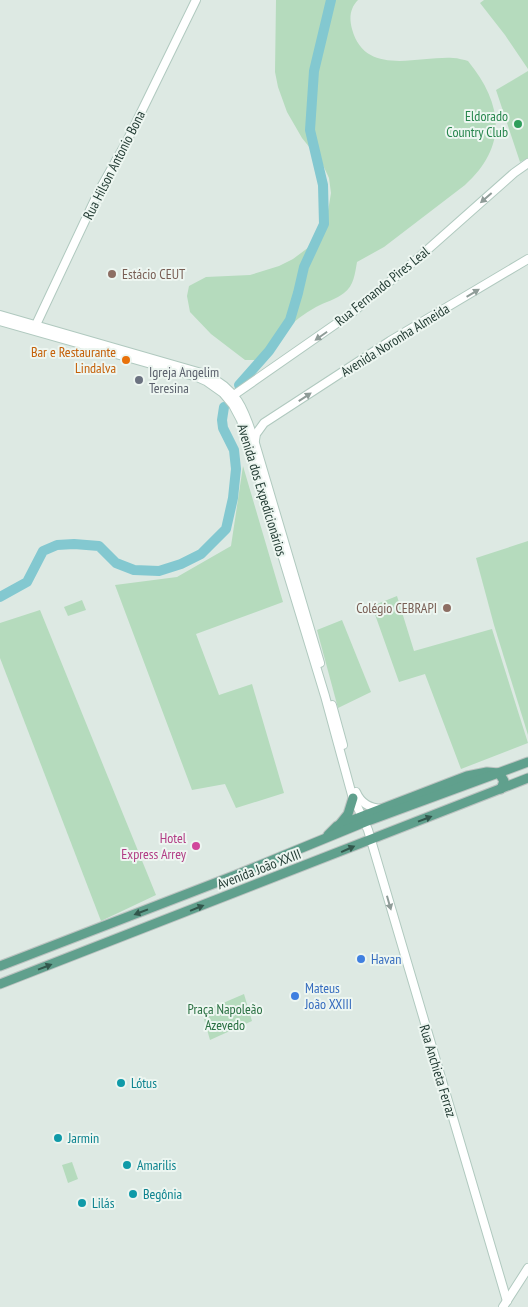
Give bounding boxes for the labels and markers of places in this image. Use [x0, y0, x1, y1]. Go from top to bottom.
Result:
place label: Eldorado Country Club [446, 107, 508, 141]
marker: Eldorado Country Club [512, 118, 524, 130]
place label: Estácio CEUT [122, 265, 186, 283]
marker: Estácio CEUT [106, 268, 118, 280]
place label: Bar e Restaurante Lindalva [31, 343, 116, 377]
marker: Bar e Restaurante Lindalva [120, 354, 132, 366]
place label: Igreja Angelim Teresina [149, 363, 219, 397]
marker: Igreja Angelim Teresina [133, 374, 145, 386]
place label: Colégio CEBRAPI [356, 599, 437, 617]
marker: Colégio CEBRAPI [441, 602, 453, 614]
place label: Hotel Express Arrey [121, 829, 187, 863]
marker: Hotel Express Arrey [190, 840, 202, 852]
place label: Havan [371, 950, 401, 968]
marker: Havan [355, 953, 367, 965]
place label: Mateus João XXIII [304, 979, 352, 1013]
marker: Mateus João XXIII [289, 990, 301, 1002]
place label: Lótus [131, 1074, 157, 1092]
marker: Lótus [115, 1077, 127, 1089]
place label: Jarmin [67, 1129, 99, 1147]
marker: Jarmin [52, 1132, 64, 1144]
place label: Amarilis [137, 1156, 177, 1174]
marker: Amarilis [121, 1159, 133, 1171]
place label: Begônia [143, 1185, 182, 1203]
marker: Begônia [127, 1188, 139, 1200]
place label: Lilás [92, 1194, 115, 1212]
marker: Lilás [76, 1197, 88, 1209]

